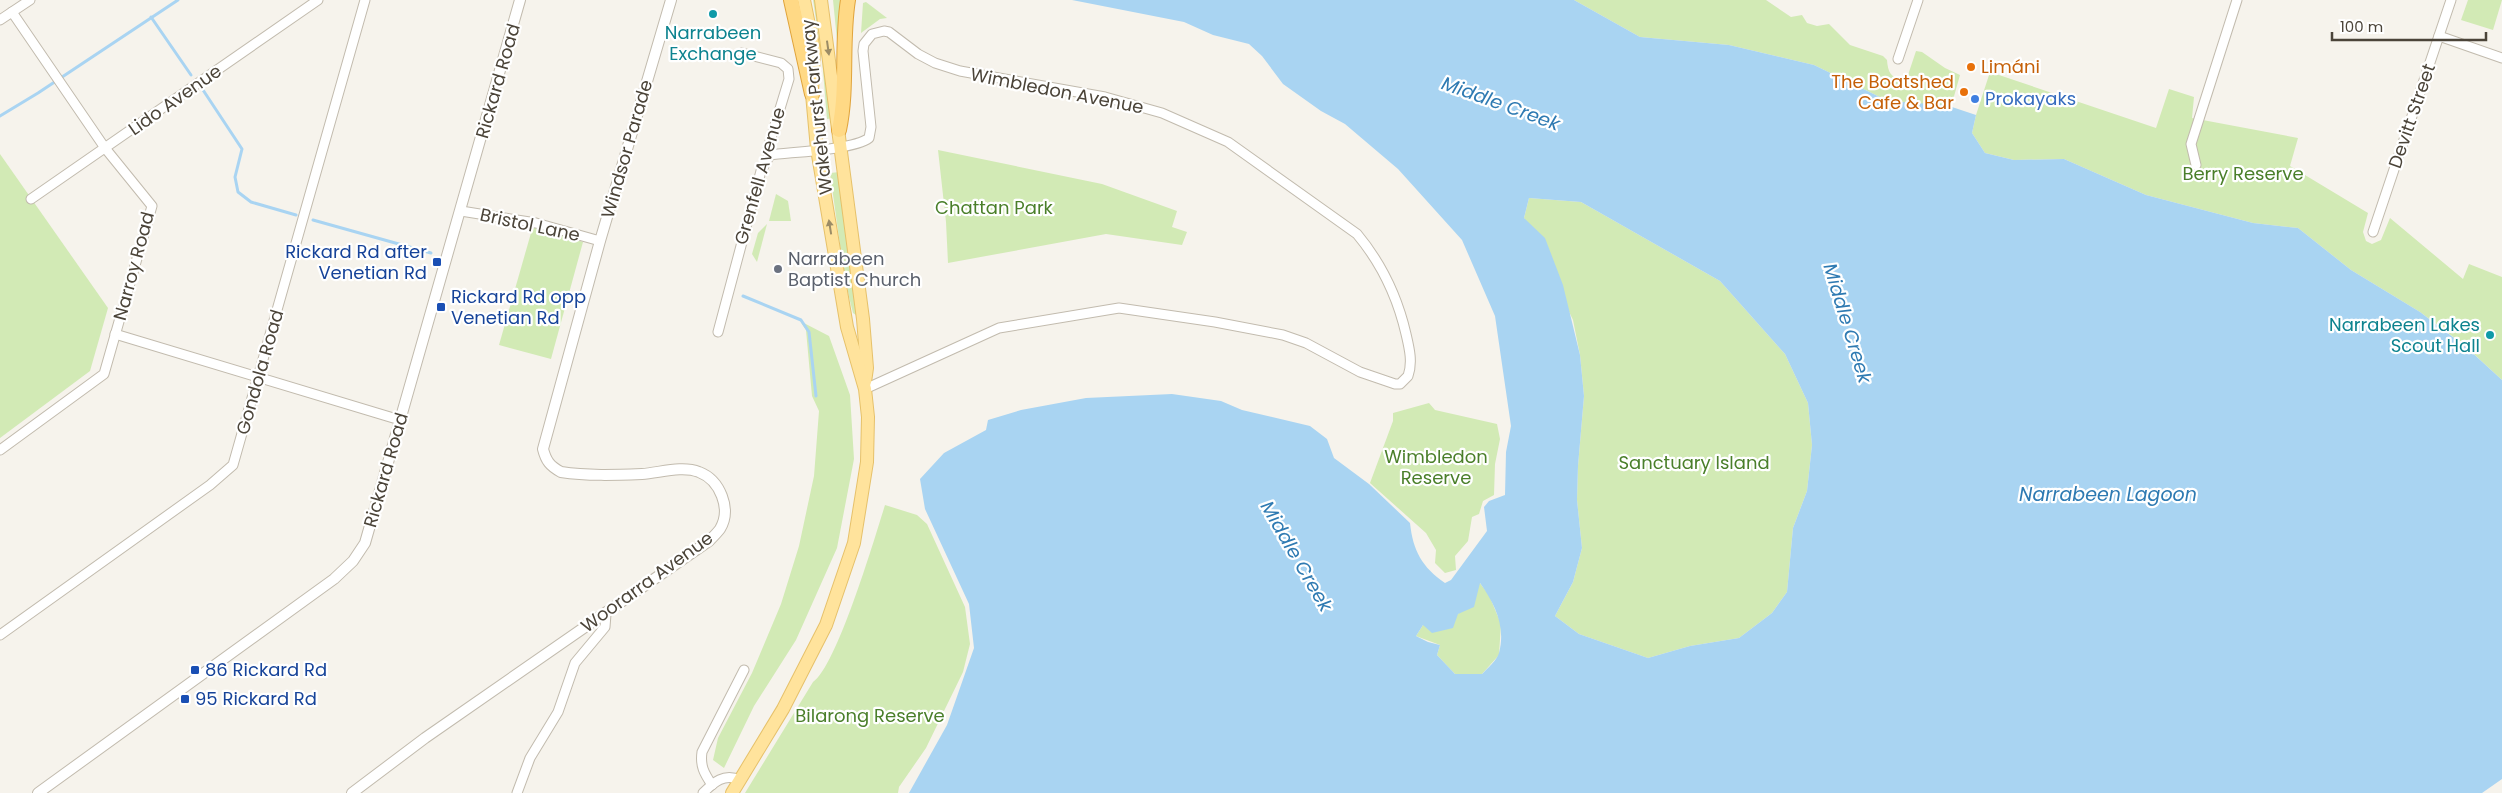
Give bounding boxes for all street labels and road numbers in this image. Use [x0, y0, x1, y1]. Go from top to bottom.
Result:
street label: Wakehurst Parkway [795, 18, 838, 196]
street label: Rickard Road [469, 21, 526, 141]
street label: Lido Avenue [123, 58, 226, 141]
street label: Devitt Street [2382, 60, 2441, 171]
street label: Wimbledon Avenue [968, 61, 1146, 120]
street label: Windsor Parade [595, 77, 658, 221]
street label: Grenfell Avenue [728, 104, 791, 247]
street label: Bristol Lane [478, 202, 582, 247]
street label: Narroy Road [107, 209, 160, 323]
street label: Gondola Road [230, 306, 289, 437]
street label: Rickard Road [357, 410, 414, 530]
street label: Woorarra Avenue [576, 525, 718, 638]

